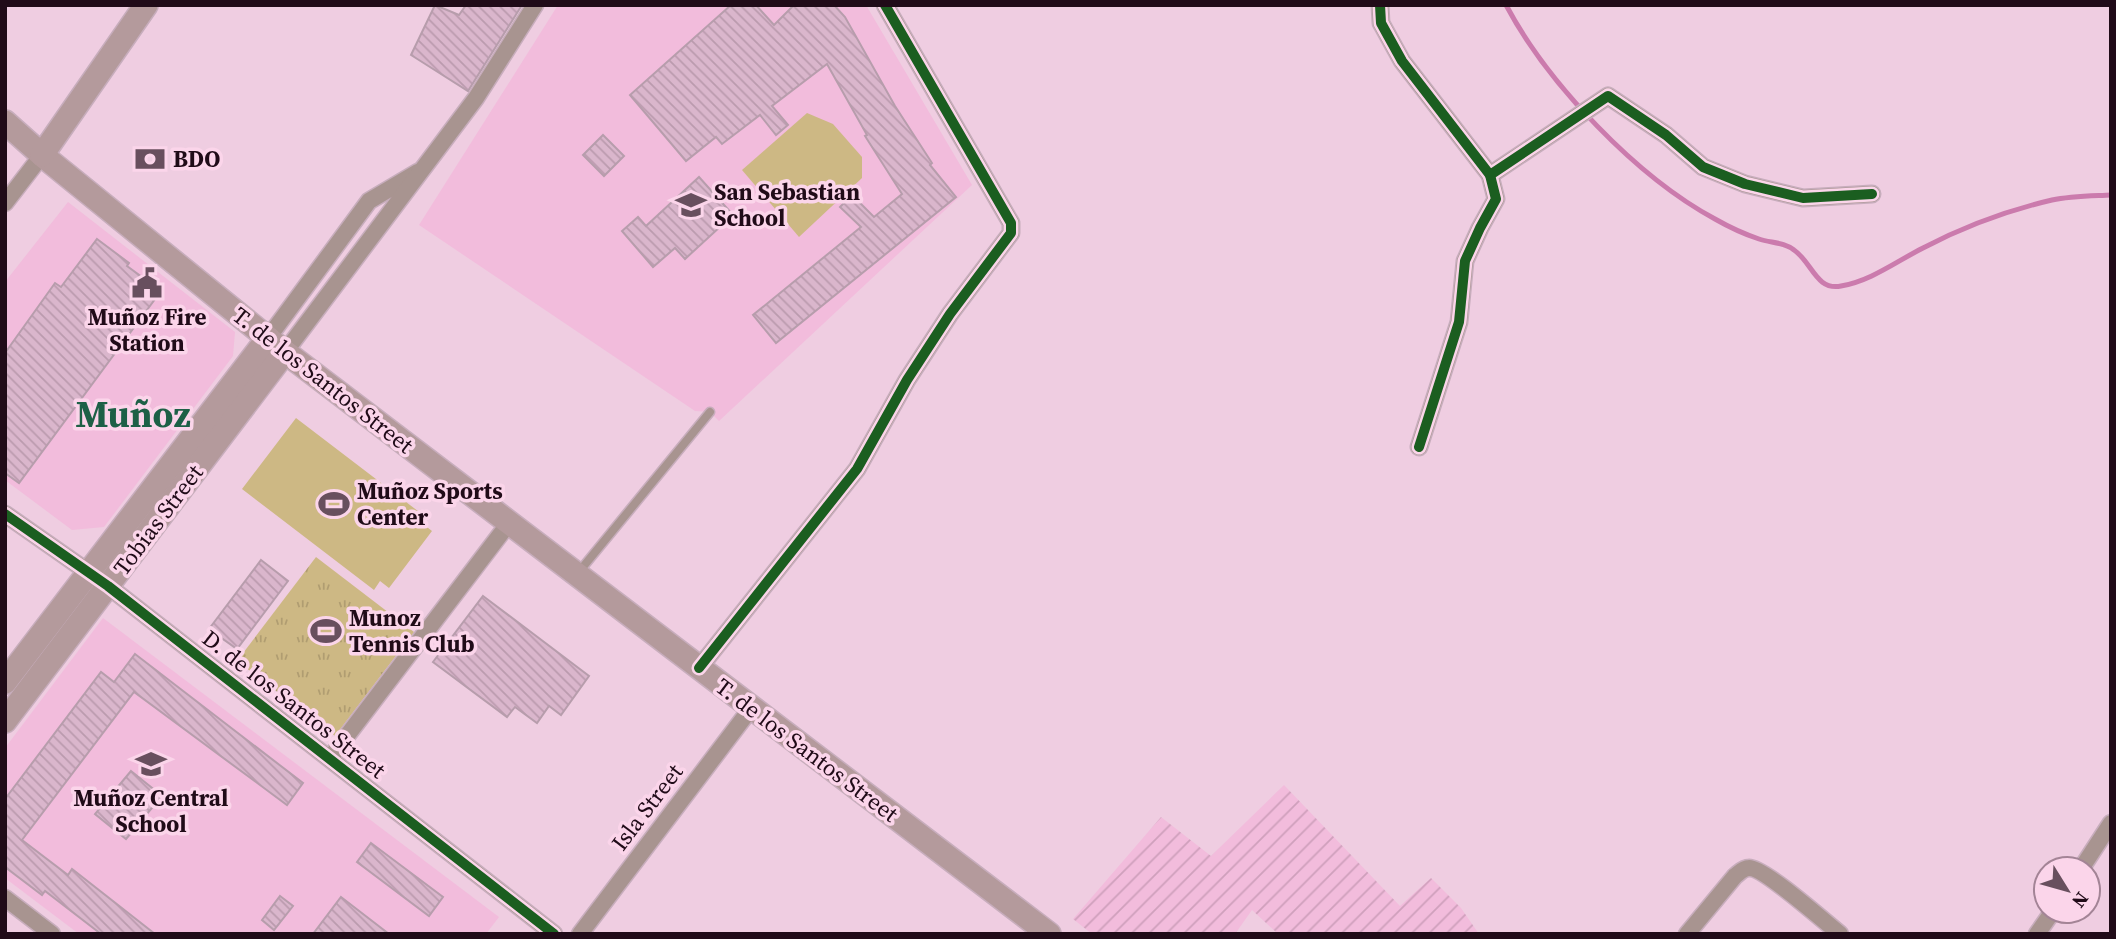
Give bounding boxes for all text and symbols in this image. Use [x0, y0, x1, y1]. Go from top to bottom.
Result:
bank icon: BDO [133, 142, 167, 176]
place label: BDO [173, 143, 220, 175]
place label: San Sebastian School [714, 176, 860, 234]
school or university icon: San Sebastian School [674, 188, 708, 222]
public building icon: Muñoz Fire Station [130, 266, 164, 300]
street label: T. de los Santos Street [226, 299, 420, 461]
place label: Muñoz Fire Station [88, 301, 206, 359]
district label: Muñoz [75, 389, 191, 439]
street label: Tobias Street [106, 458, 211, 582]
place label: Muñoz Sports Center [357, 475, 503, 533]
sports icon: Muñoz Sports Center [317, 487, 351, 521]
place label: Munoz Tennis Club [349, 602, 474, 660]
sports icon: Munoz Tennis Club [309, 614, 343, 648]
street label: D. de los Santos Street [196, 622, 393, 786]
street label: T. de los Santos Street [709, 671, 905, 830]
school or university icon: Muñoz Central School [134, 747, 168, 781]
street label: Isla Street [604, 757, 690, 857]
place label: Muñoz Central School [74, 782, 228, 840]
north arrow [2032, 855, 2102, 925]
text: N [2066, 887, 2095, 914]

